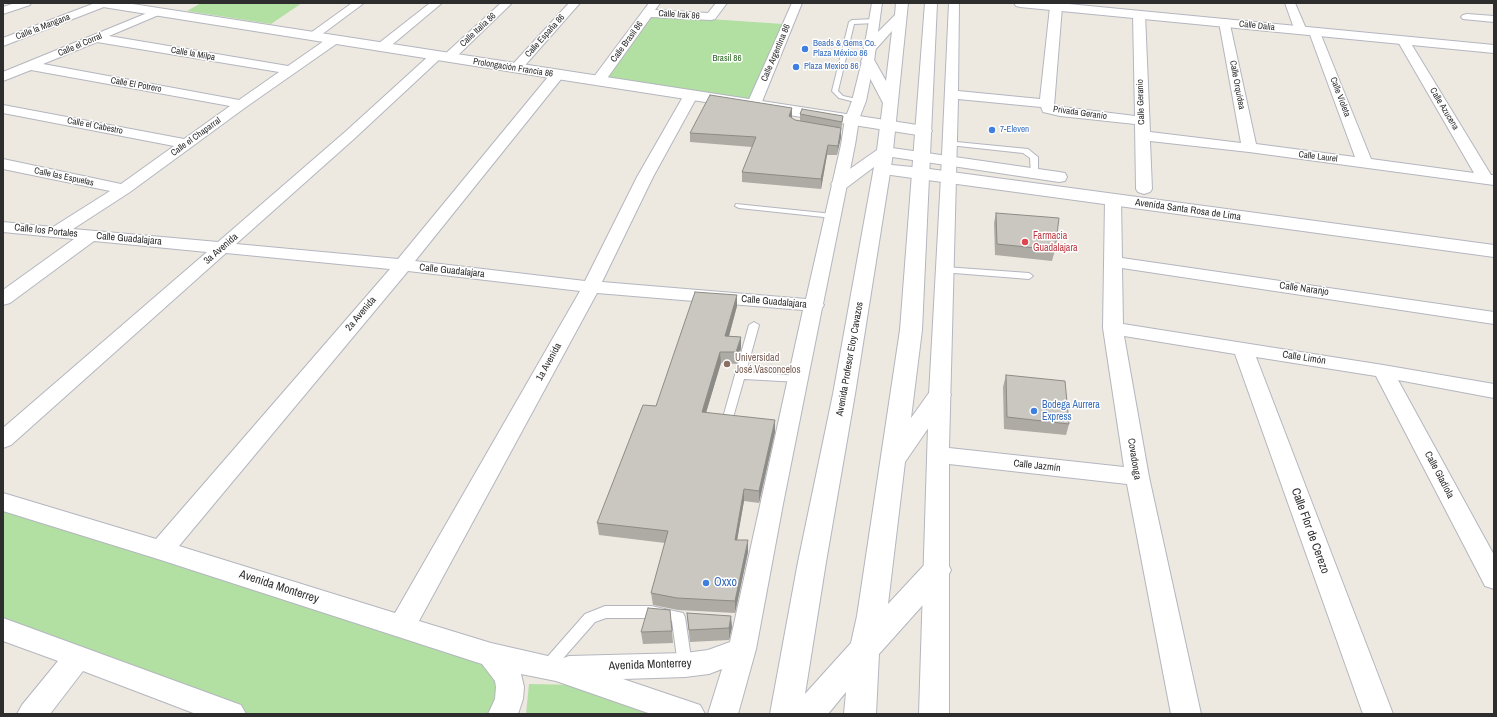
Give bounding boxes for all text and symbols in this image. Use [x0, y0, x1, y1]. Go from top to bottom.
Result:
street label: Calle Irak 86 [658, 8, 700, 22]
street label: Calle Italia 86 [458, 11, 498, 49]
street label: Calle la Mangana [14, 12, 72, 42]
street label: Calle España 86 [523, 12, 567, 60]
street label: Calle Brasil 86 [609, 19, 645, 65]
street label: Calle Dalia [1238, 19, 1276, 33]
street label: Calle Argentina 86 [759, 23, 793, 83]
street label: Calle el Corral [56, 31, 104, 59]
place label: Beads & Gems Co. Plaza México 86 [813, 39, 876, 60]
marker: Beads & Gems Co. Plaza México 86 [800, 44, 810, 54]
street label: Calle la Milpa [170, 45, 216, 63]
park label: Brasil 86 [712, 54, 742, 64]
street label: Prolongación Francia 86 [472, 56, 554, 80]
street label: Calle Orquídea [1227, 60, 1247, 110]
marker: Plaza Mexico 86 [791, 62, 801, 72]
place label: Plaza Mexico 86 [804, 62, 859, 72]
street label: Calle El Potrero [110, 75, 162, 95]
street label: Calle Violeta [1327, 76, 1353, 118]
street label: Calle Geranio [1135, 79, 1147, 125]
street label: Calle Azucena [1427, 86, 1461, 132]
street label: Privada Geranio [1052, 104, 1108, 122]
street label: Calle el Cabestro [66, 115, 124, 137]
street label: Calle el Chaparral [169, 115, 223, 159]
marker: 7-Eleven [987, 125, 997, 135]
place label: 7-Eleven [1000, 125, 1029, 135]
street label: Calle Laurel [1298, 149, 1338, 165]
street label: Calle las Espuelas [33, 165, 95, 189]
street label: Avenida Santa Rosa de Lima [1134, 197, 1242, 223]
street label: Calle los Portales [14, 222, 78, 240]
street label: Calle Guadalajara [96, 230, 162, 248]
place label: Farmacia Guadalajara [1033, 230, 1078, 254]
street label: 3a Avenida [201, 231, 241, 267]
marker: Farmacia Guadalajara [1020, 237, 1030, 247]
street label: Calle Guadalajara [419, 262, 485, 280]
street label: Calle Naranjo [1279, 280, 1329, 298]
street label: Calle Guadalajara [741, 293, 807, 311]
street label: 2a Avenida [343, 294, 379, 334]
street label: Avenida Profesor Eloy Cavazos [834, 301, 866, 417]
street label: 1a Avenida [534, 341, 564, 383]
street label: Calle Limón [1281, 349, 1327, 367]
place label: Universidad José Vasconcelos [735, 352, 800, 376]
marker: Universidad José Vasconcelos [722, 359, 732, 369]
place label: Bodega Aurrera Express [1042, 399, 1100, 422]
marker: Bodega Aurrera Express [1029, 406, 1039, 416]
street label: Covadonga [1125, 437, 1143, 481]
street label: Calle Gladiola [1422, 449, 1456, 501]
street label: Calle Jazmín [1013, 458, 1061, 474]
street label: Calle Flor de Cerezo [1288, 486, 1332, 576]
street label: Avenida Monterrey [237, 567, 321, 607]
place label: Oxxo [714, 576, 737, 590]
marker: Oxxo [701, 578, 711, 588]
street label: Avenida Monterrey [608, 656, 692, 674]

